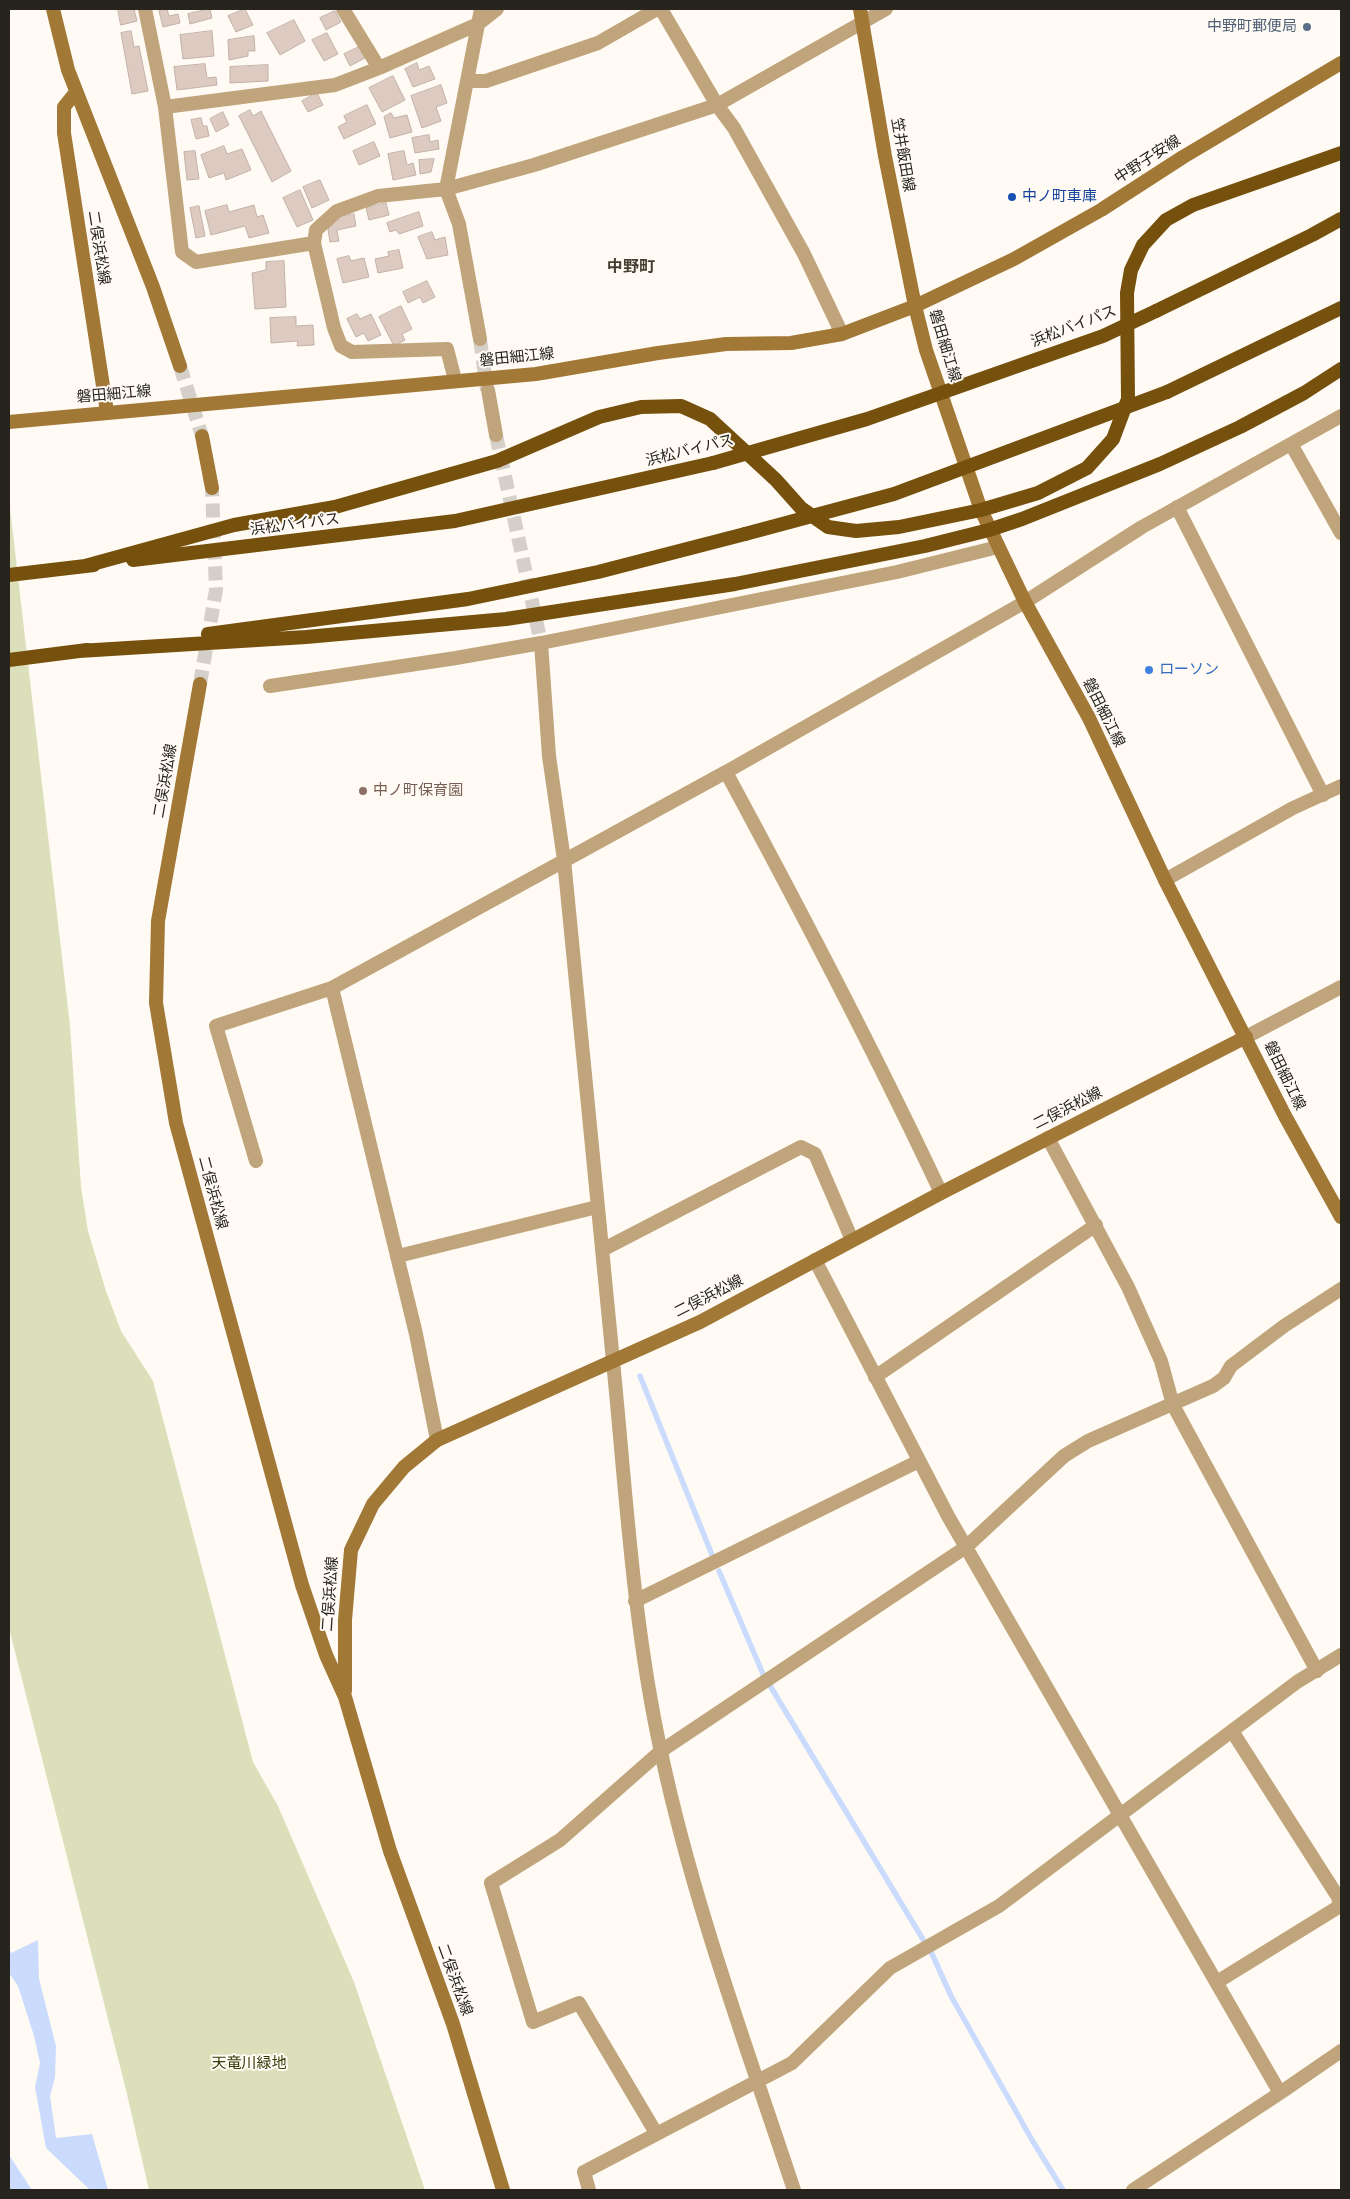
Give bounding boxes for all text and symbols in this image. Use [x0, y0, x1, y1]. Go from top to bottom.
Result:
place label: 中野町郵便局 [1207, 18, 1297, 36]
marker: 中野町郵便局 [1301, 21, 1313, 33]
street label: 笠井飯田線 [887, 117, 917, 193]
street label: 中野子安線 [1112, 132, 1184, 188]
place label: 中ノ町車庫 [1022, 188, 1097, 206]
marker: 中ノ町車庫 [1006, 191, 1018, 203]
street label: 二俣浜松線 [83, 210, 113, 286]
district label: 中野町 [607, 258, 655, 278]
street label: 浜松バイパス [1029, 302, 1119, 352]
street label: 磐田細江線 [924, 308, 964, 384]
street label: 磐田細江線 [479, 345, 555, 371]
street label: 磐田細江線 [76, 383, 152, 407]
street label: 浜松バイパス [644, 431, 736, 471]
street label: 浜松バイパス [249, 511, 341, 539]
place label: ローソン [1159, 661, 1219, 679]
marker: ローソン [1143, 664, 1155, 676]
street label: 磐田細江線 [1078, 676, 1128, 750]
street label: 二俣浜松線 [151, 743, 181, 819]
place label: 中ノ町保育園 [373, 782, 463, 800]
marker: 中ノ町保育園 [357, 785, 369, 797]
street label: 磐田細江線 [1259, 1038, 1309, 1114]
street label: 二俣浜松線 [1031, 1084, 1105, 1134]
street label: 二俣浜松線 [194, 1154, 230, 1232]
street label: 二俣浜松線 [672, 1272, 746, 1322]
street label: 二俣浜松線 [319, 1556, 343, 1632]
street label: 二俣浜松線 [433, 1942, 475, 2018]
park label: 天竜川緑地 [212, 2055, 286, 2073]

